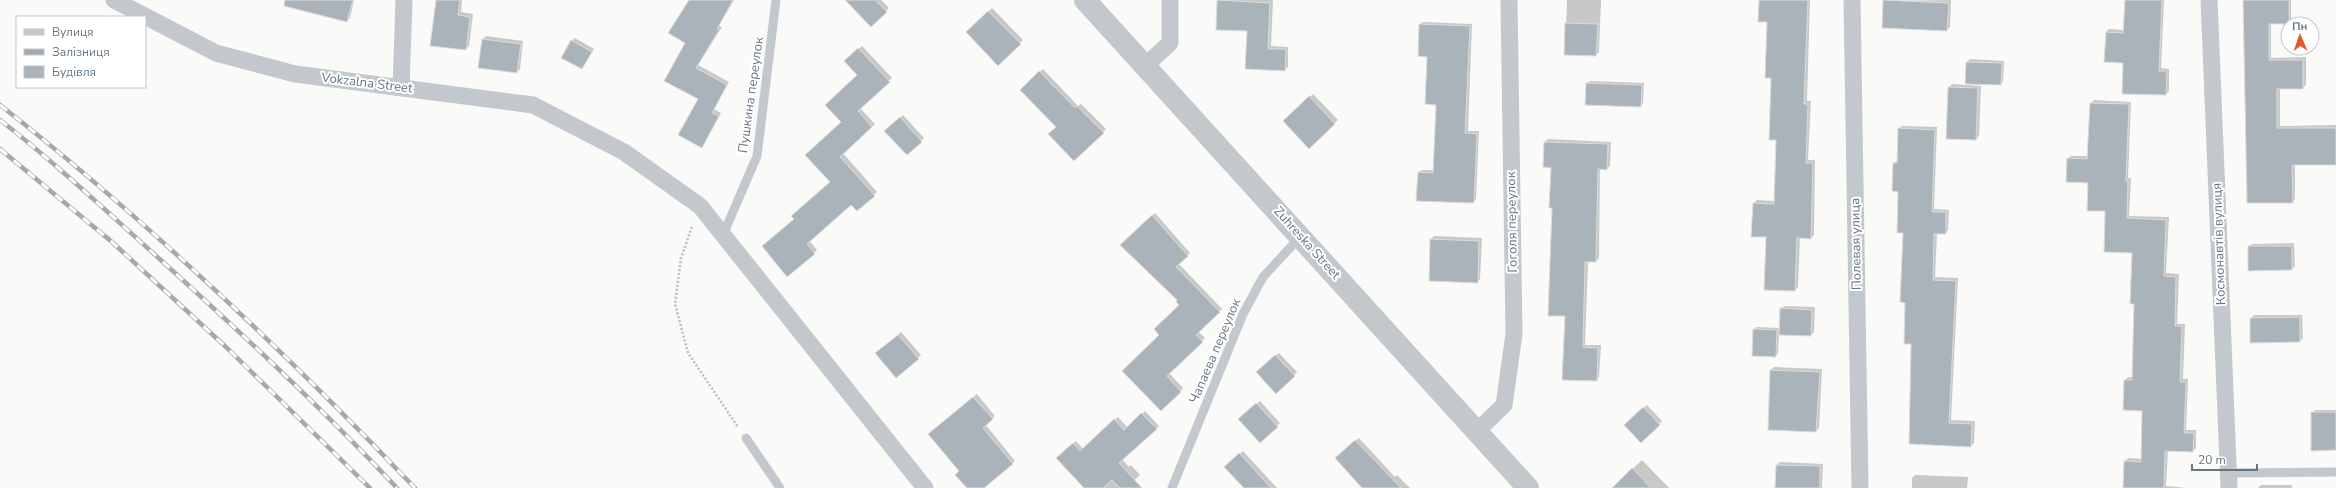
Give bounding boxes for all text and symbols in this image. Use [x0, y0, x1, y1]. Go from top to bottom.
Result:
legend [16, 16, 146, 88]
north arrow [2280, 16, 2320, 56]
text: Пн [2292, 19, 2307, 34]
text: Вулиця [52, 24, 94, 40]
street label: Пушкина переулок [734, 36, 768, 154]
text: Залізниця [52, 44, 110, 60]
text: Будівля [52, 64, 96, 80]
street label: Vokzalna Street [319, 68, 414, 98]
street label: Гоголя переулок [1502, 171, 1522, 273]
street label: Космонавтів вулиця [2208, 183, 2230, 305]
street label: Полевая улица [1846, 198, 1866, 290]
street label: Zuhreska Street [1270, 203, 1345, 284]
street label: Чапаева переулок [1185, 296, 1245, 406]
scale bar [2192, 446, 2257, 472]
text: 20 m [2198, 452, 2226, 468]

